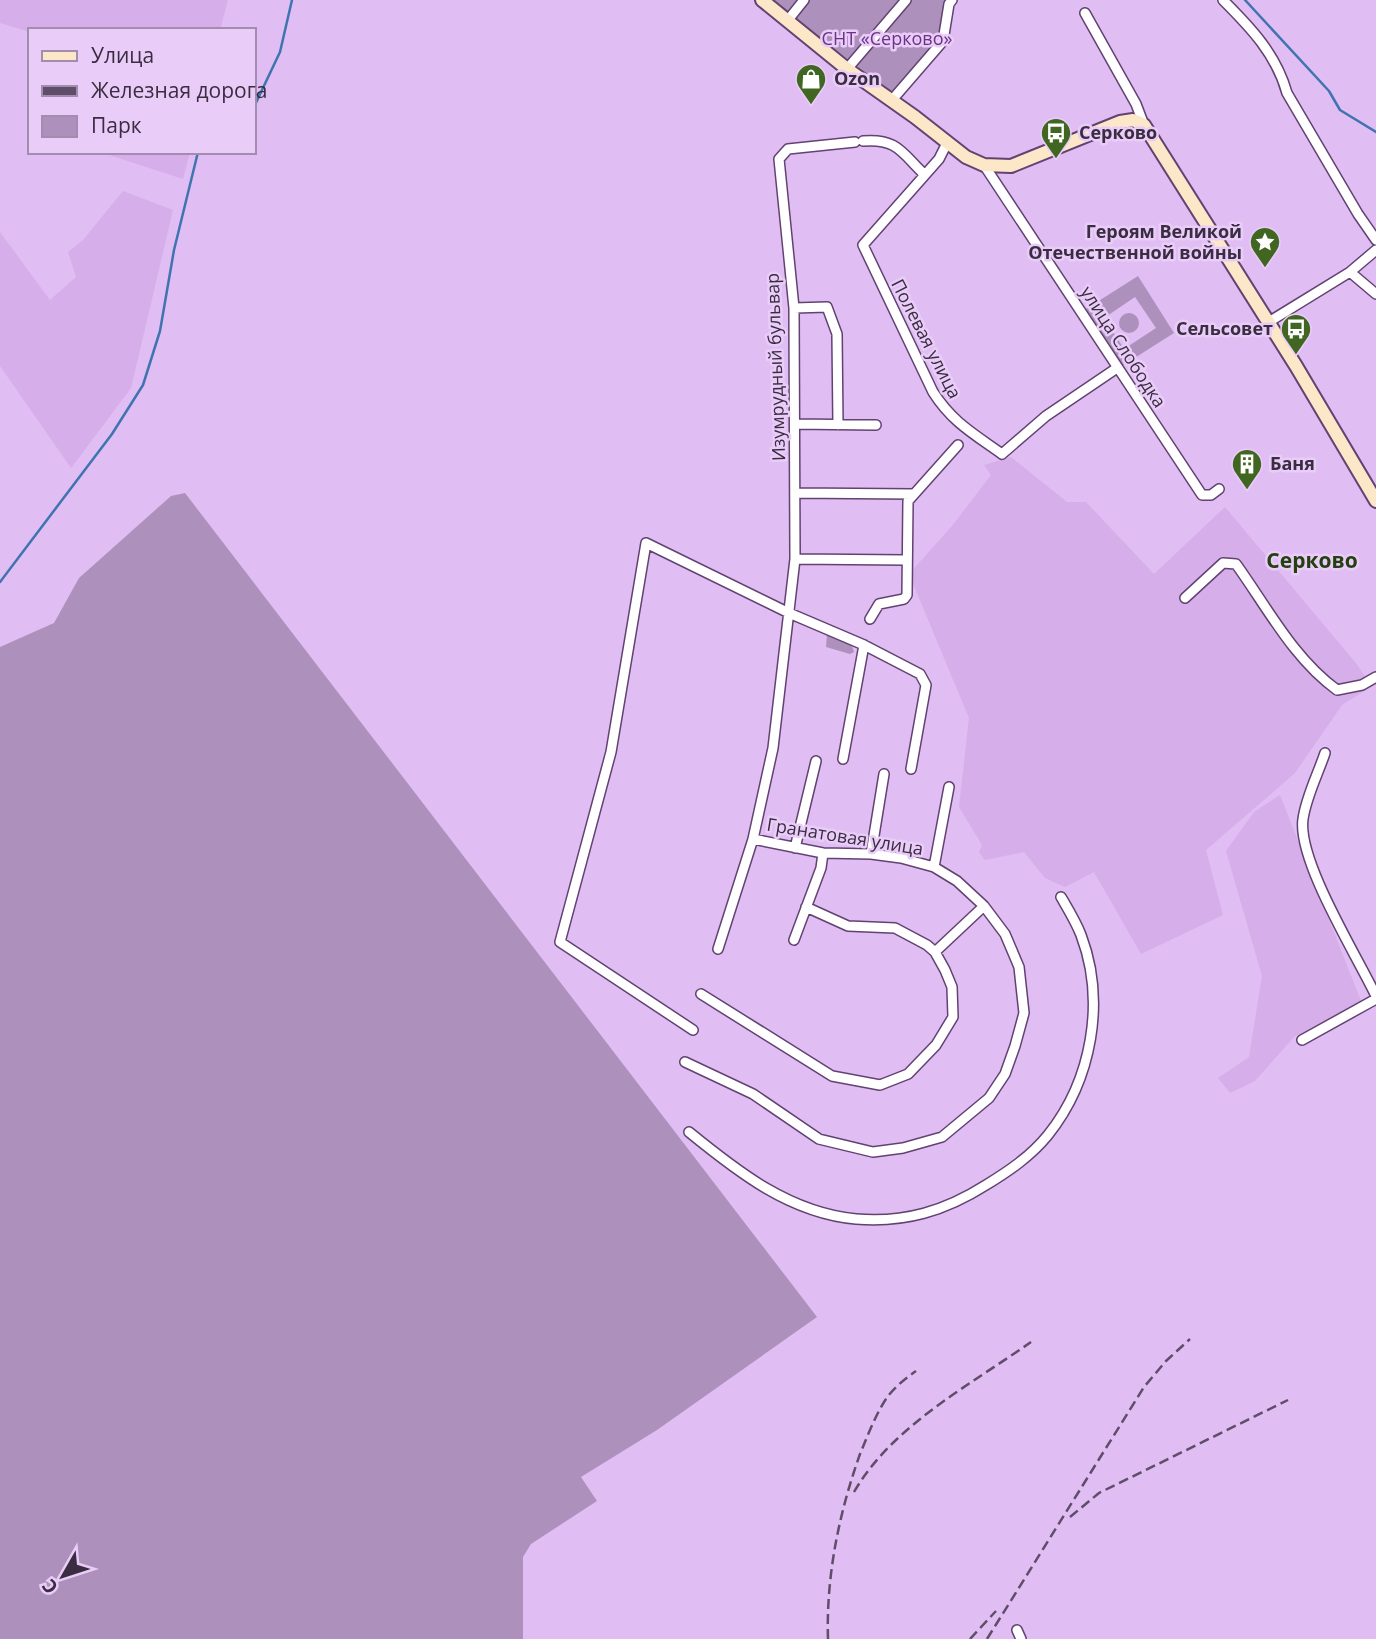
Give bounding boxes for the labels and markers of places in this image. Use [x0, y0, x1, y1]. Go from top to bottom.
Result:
shop icon: Ozon [794, 62, 828, 106]
place label: Ozon [834, 66, 880, 90]
bus stop icon: Серково [1039, 116, 1073, 160]
place label: Серково [1079, 120, 1157, 144]
place label: Героям Великой Отечественной войны [1028, 219, 1242, 264]
place icon: Героям Великой Отечественной войны [1248, 225, 1282, 269]
bus stop icon: Сельсовет [1279, 312, 1313, 356]
place label: Сельсовет [1176, 316, 1273, 340]
building icon: Баня [1230, 447, 1264, 491]
place label: Баня [1270, 451, 1315, 475]

